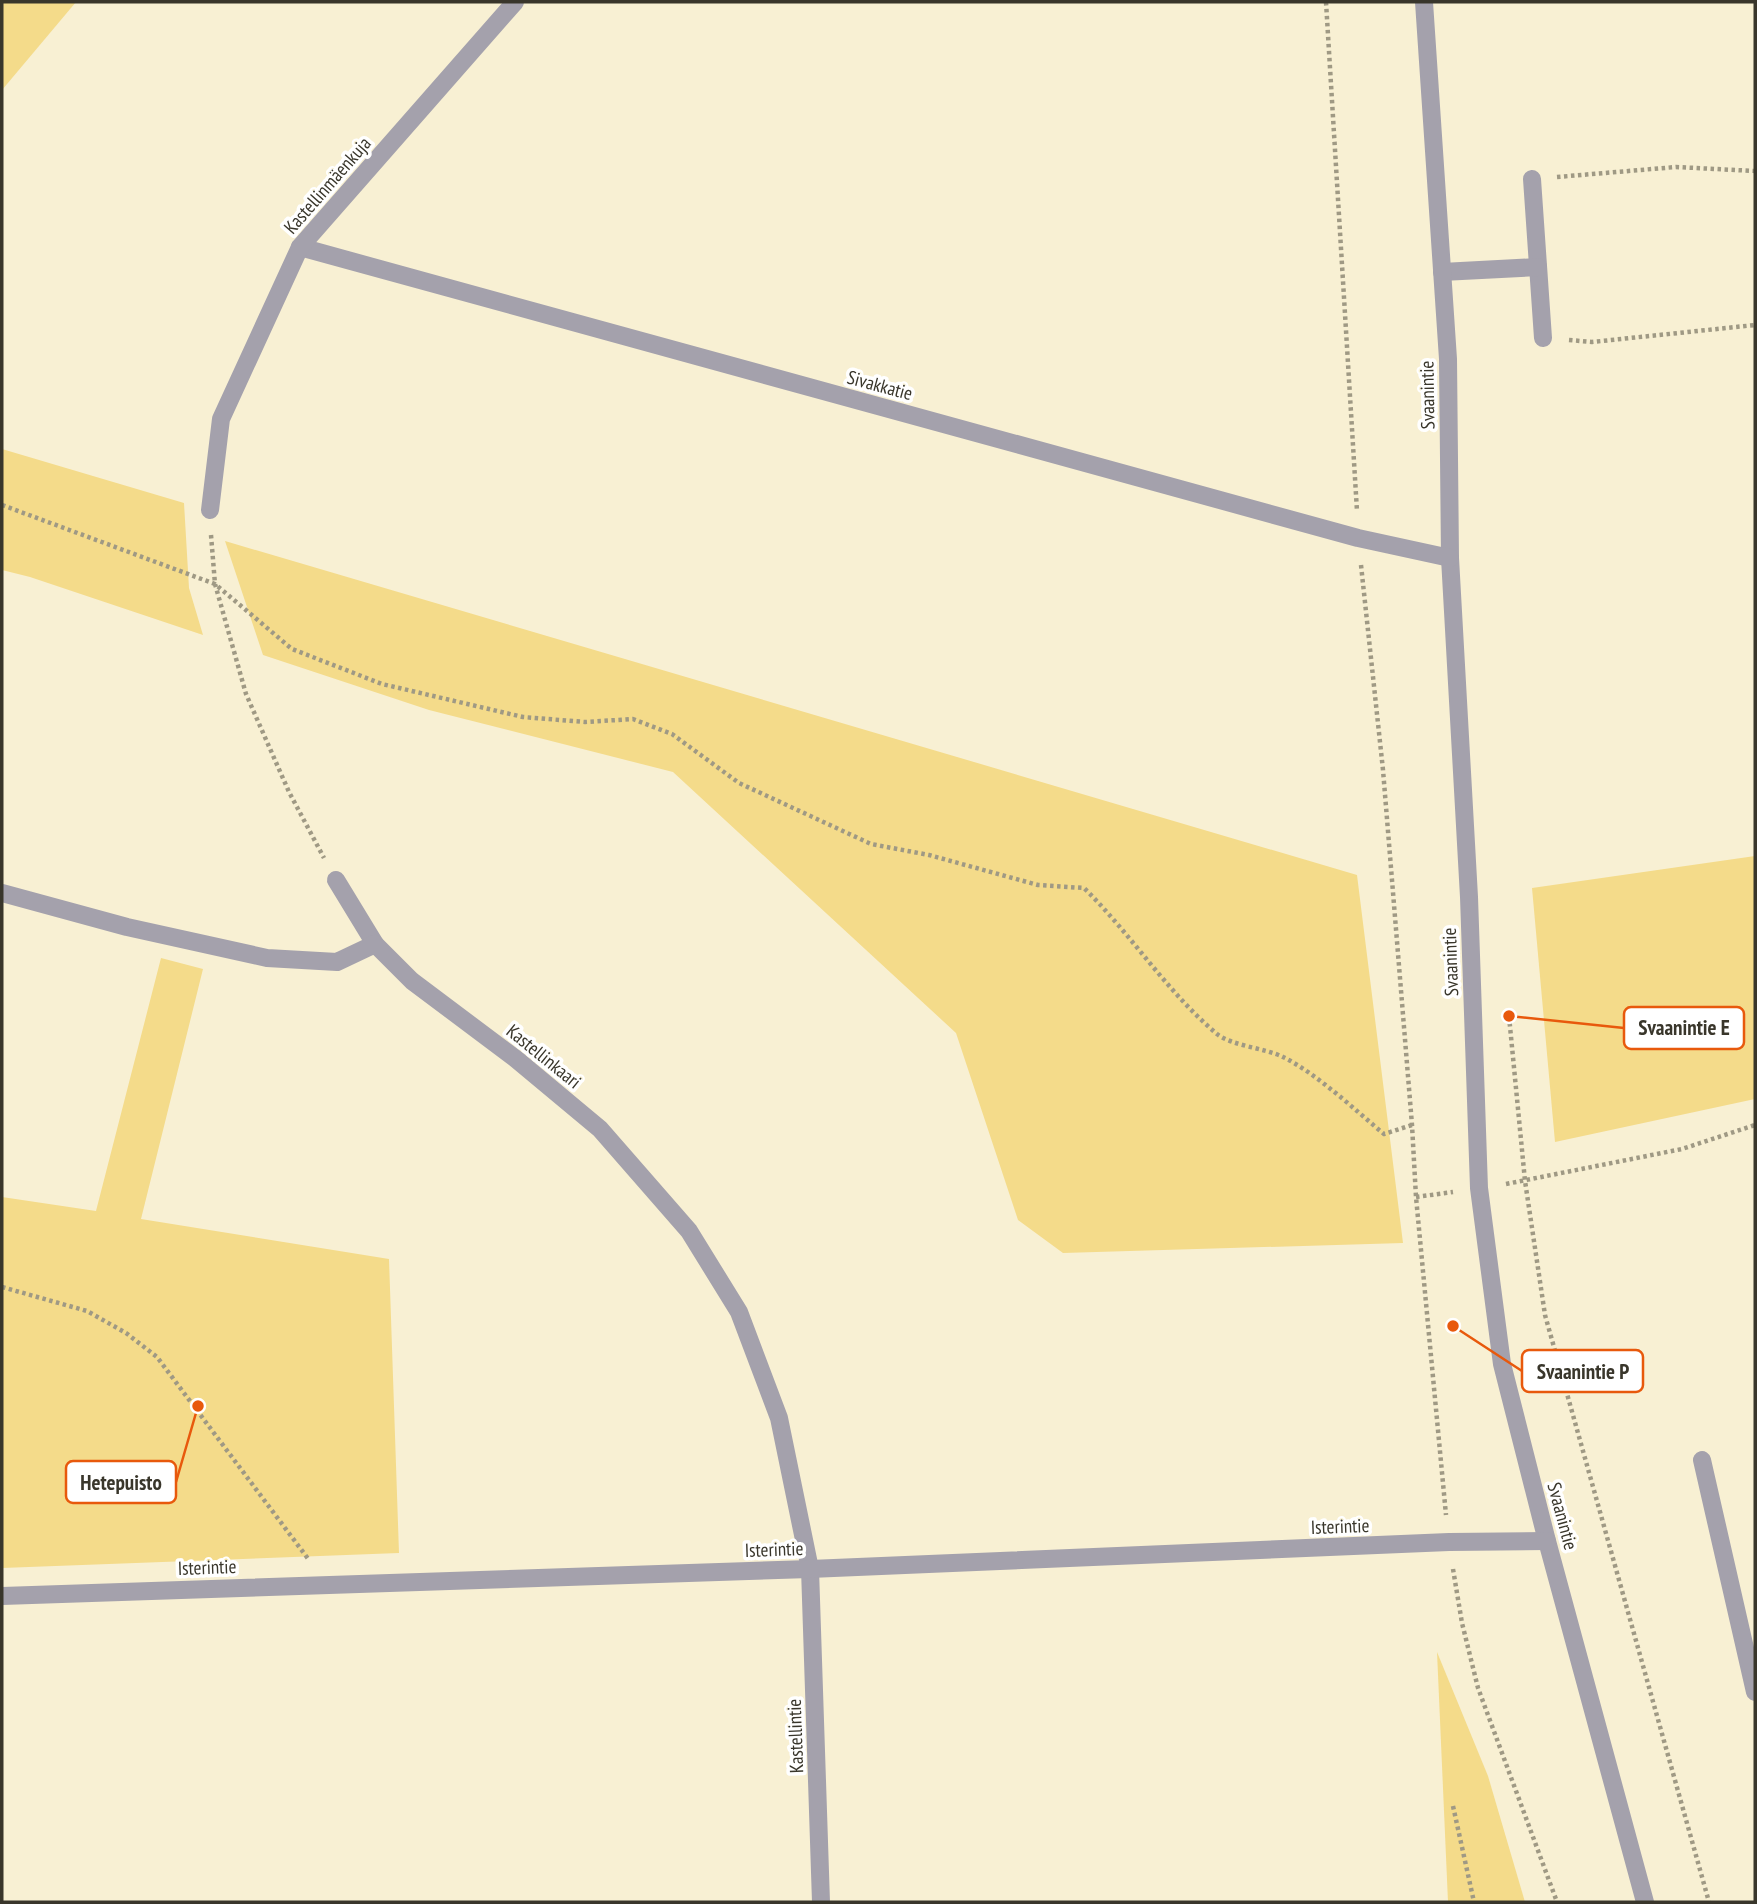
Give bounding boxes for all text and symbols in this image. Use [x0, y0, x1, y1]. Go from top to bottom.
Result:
street label: Kastellinmäenkuja [278, 132, 376, 238]
street label: Svaanintie [1414, 360, 1440, 430]
street label: Sivakkatie [845, 365, 915, 405]
street label: Svaanintie [1437, 927, 1463, 997]
callout: Svaanintie E [1624, 1007, 1744, 1049]
text: Svaanintie E [1638, 1014, 1730, 1041]
street label: Kastellinkaari [502, 1019, 586, 1093]
callout: Svaanintie P [1522, 1350, 1643, 1392]
text: Svaanintie P [1537, 1358, 1629, 1385]
callout: Hetepuisto [66, 1461, 176, 1503]
text: Hetepuisto [80, 1469, 162, 1496]
street label: Svaanintie [1543, 1480, 1584, 1552]
street label: Isterintie [1310, 1513, 1370, 1539]
street label: Isterintie [744, 1536, 804, 1562]
street label: Isterintie [177, 1554, 237, 1580]
street label: Kastellintie [782, 1698, 808, 1774]

